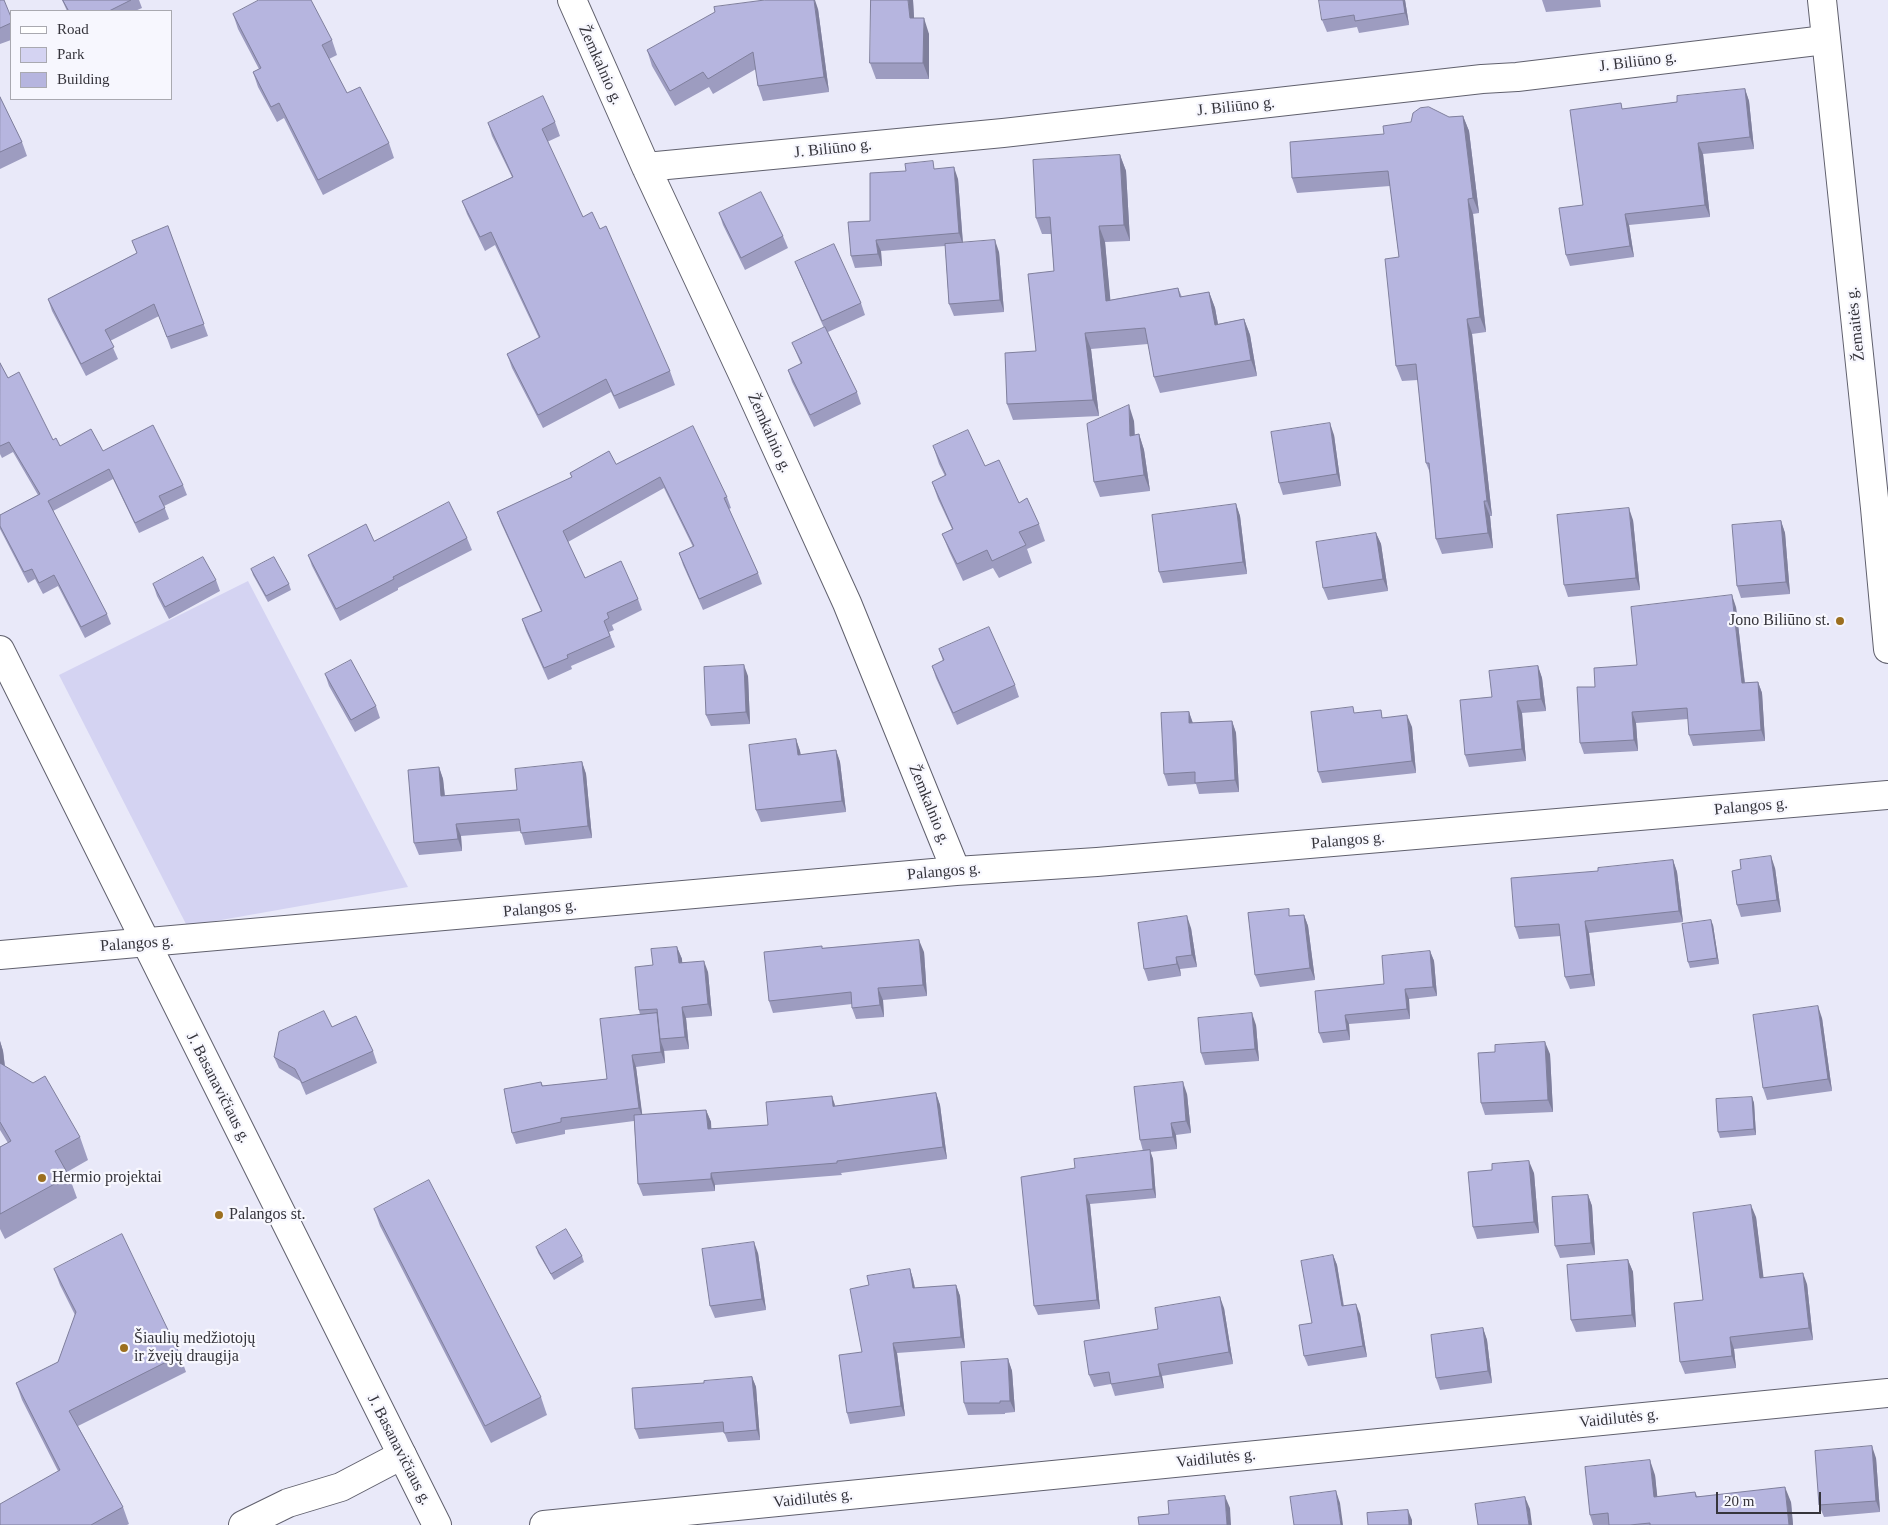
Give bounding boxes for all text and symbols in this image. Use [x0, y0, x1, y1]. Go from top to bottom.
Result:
legend [10, 10, 172, 100]
text: Road [57, 21, 89, 37]
street label: Žemkalnio g. [574, 22, 626, 108]
text: Park [57, 46, 85, 62]
street label: J. Biliūno g. [1598, 48, 1678, 76]
text: Building [57, 71, 110, 87]
street label: J. Biliūno g. [1196, 93, 1276, 121]
street label: J. Biliūno g. [793, 135, 873, 163]
street label: Žemaitės g. [1843, 286, 1869, 362]
street label: Žemkalnio g. [743, 390, 795, 476]
place label: Jono Biliūno st. [1729, 611, 1830, 631]
marker: Jono Biliūno st. [1834, 615, 1846, 627]
street label: Žemkalnio g. [904, 762, 954, 848]
street label: Palangos g. [1713, 794, 1789, 820]
street label: Palangos g. [1310, 828, 1386, 854]
street label: Palangos g. [906, 859, 982, 885]
street label: Palangos g. [502, 896, 578, 922]
street label: Palangos g. [100, 932, 174, 956]
street label: J. Basanavičiaus g. [182, 1029, 254, 1147]
place label: Hermio projektai [52, 1168, 162, 1188]
marker: Hermio projektai [36, 1172, 48, 1184]
place label: Palangos st. [229, 1205, 305, 1225]
marker: Palangos st. [213, 1209, 225, 1221]
place label: Šiaulių medžiotojų ir žvejų draugija [134, 1329, 255, 1367]
marker: Šiaulių medžiotojų ir žvejų draugija [118, 1342, 130, 1354]
street label: J. Basanavičiaus g. [363, 1391, 435, 1509]
street label: Vaidilutės g. [1578, 1405, 1660, 1433]
street label: Vaidilutės g. [1175, 1445, 1257, 1473]
scale bar [1718, 1482, 1823, 1514]
street label: Vaidilutės g. [772, 1485, 854, 1513]
text: 20 m [1724, 1493, 1754, 1509]

